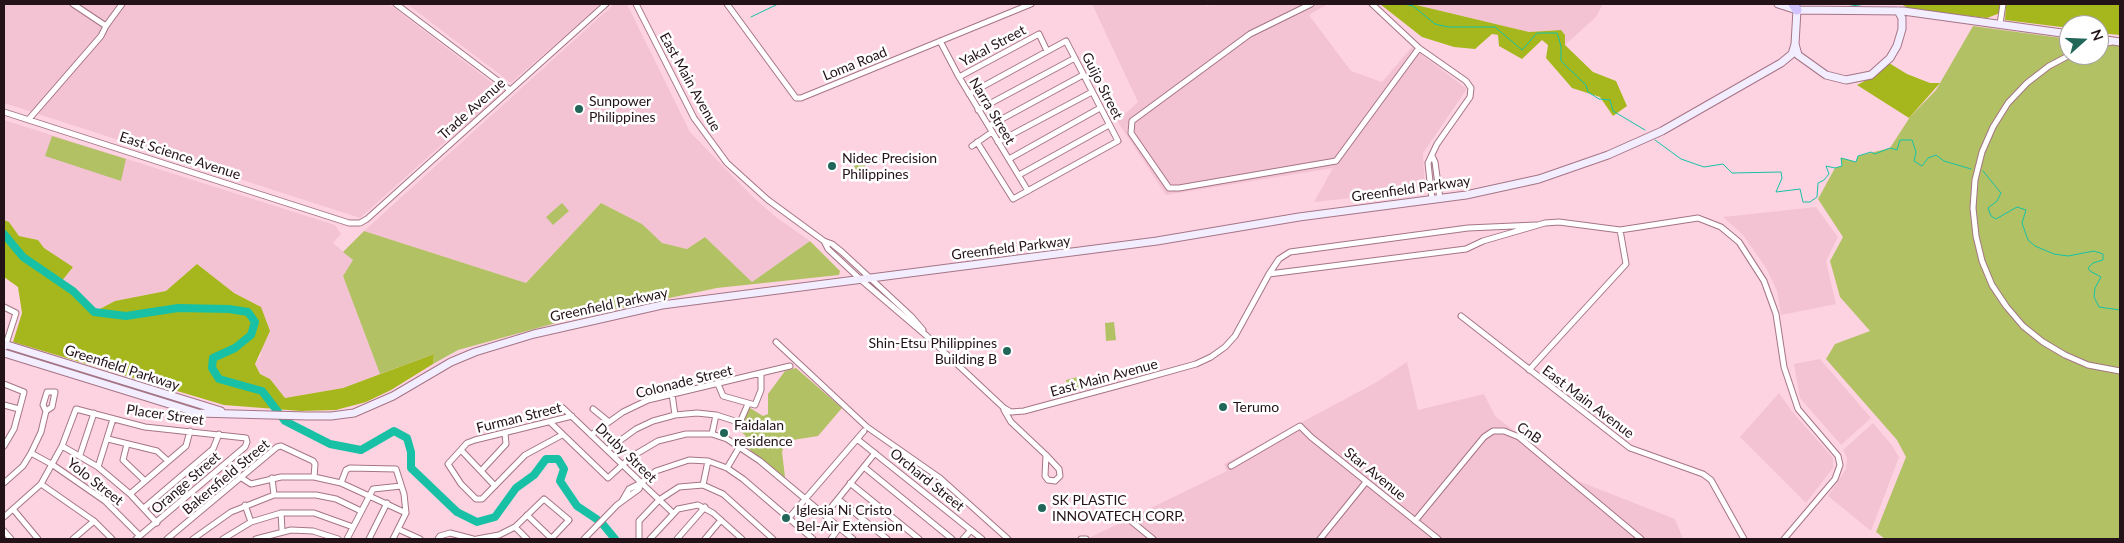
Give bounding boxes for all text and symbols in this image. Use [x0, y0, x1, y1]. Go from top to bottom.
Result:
north arrow [2059, 15, 2109, 65]
street label: Yakal Street [957, 22, 1029, 70]
text: N [2088, 27, 2107, 43]
street label: East Main Avenue [656, 30, 724, 134]
street label: Loma Road [820, 44, 890, 84]
street label: Guijo Street [1078, 50, 1126, 122]
street label: Trade Avenue [435, 75, 509, 143]
street label: Narra Street [966, 75, 1018, 147]
place label: Sunpower Philippines [589, 93, 656, 125]
marker: Sunpower Philippines [573, 103, 585, 115]
street label: East Science Avenue [117, 128, 243, 184]
place label: Nidec Precision Philippines [842, 150, 937, 182]
marker: Nidec Precision Philippines [826, 160, 838, 172]
street label: Greenfield Parkway [1351, 172, 1471, 206]
street label: Greenfield Parkway [951, 232, 1071, 264]
street label: Greenfield Parkway [549, 284, 669, 326]
place label: Shin-Etsu Philippines Building B [869, 335, 997, 368]
street label: Greenfield Parkway [62, 341, 182, 395]
marker: Shin-Etsu Philippines Building B [1001, 345, 1013, 357]
street label: East Main Avenue [1048, 356, 1160, 400]
street label: Colonade Street [634, 362, 734, 402]
street label: East Main Avenue [1539, 362, 1637, 442]
street label: Furman Street [475, 399, 563, 437]
place label: Terumo [1233, 399, 1279, 415]
street label: Placer Street [125, 401, 205, 429]
marker: Terumo [1217, 401, 1229, 413]
place label: Faidalan residence [734, 417, 793, 450]
street label: CnB [1514, 419, 1544, 447]
street label: Druby Street [592, 420, 660, 486]
marker: Faidalan residence [718, 427, 730, 439]
street label: Bakersfield Street [179, 436, 273, 518]
street label: Star Avenue [1341, 444, 1409, 504]
street label: Orchard Street [887, 445, 967, 515]
street label: Orange Street [148, 449, 224, 517]
street label: Yolo Street [63, 455, 127, 509]
place label: SK PLASTIC INNOVATECH CORP. [1052, 492, 1185, 524]
place label: Iglesia Ni Cristo Bel-Air Extension [796, 502, 903, 534]
marker: SK PLASTIC INNOVATECH CORP. [1036, 502, 1048, 514]
marker: Iglesia Ni Cristo Bel-Air Extension [780, 512, 792, 524]

